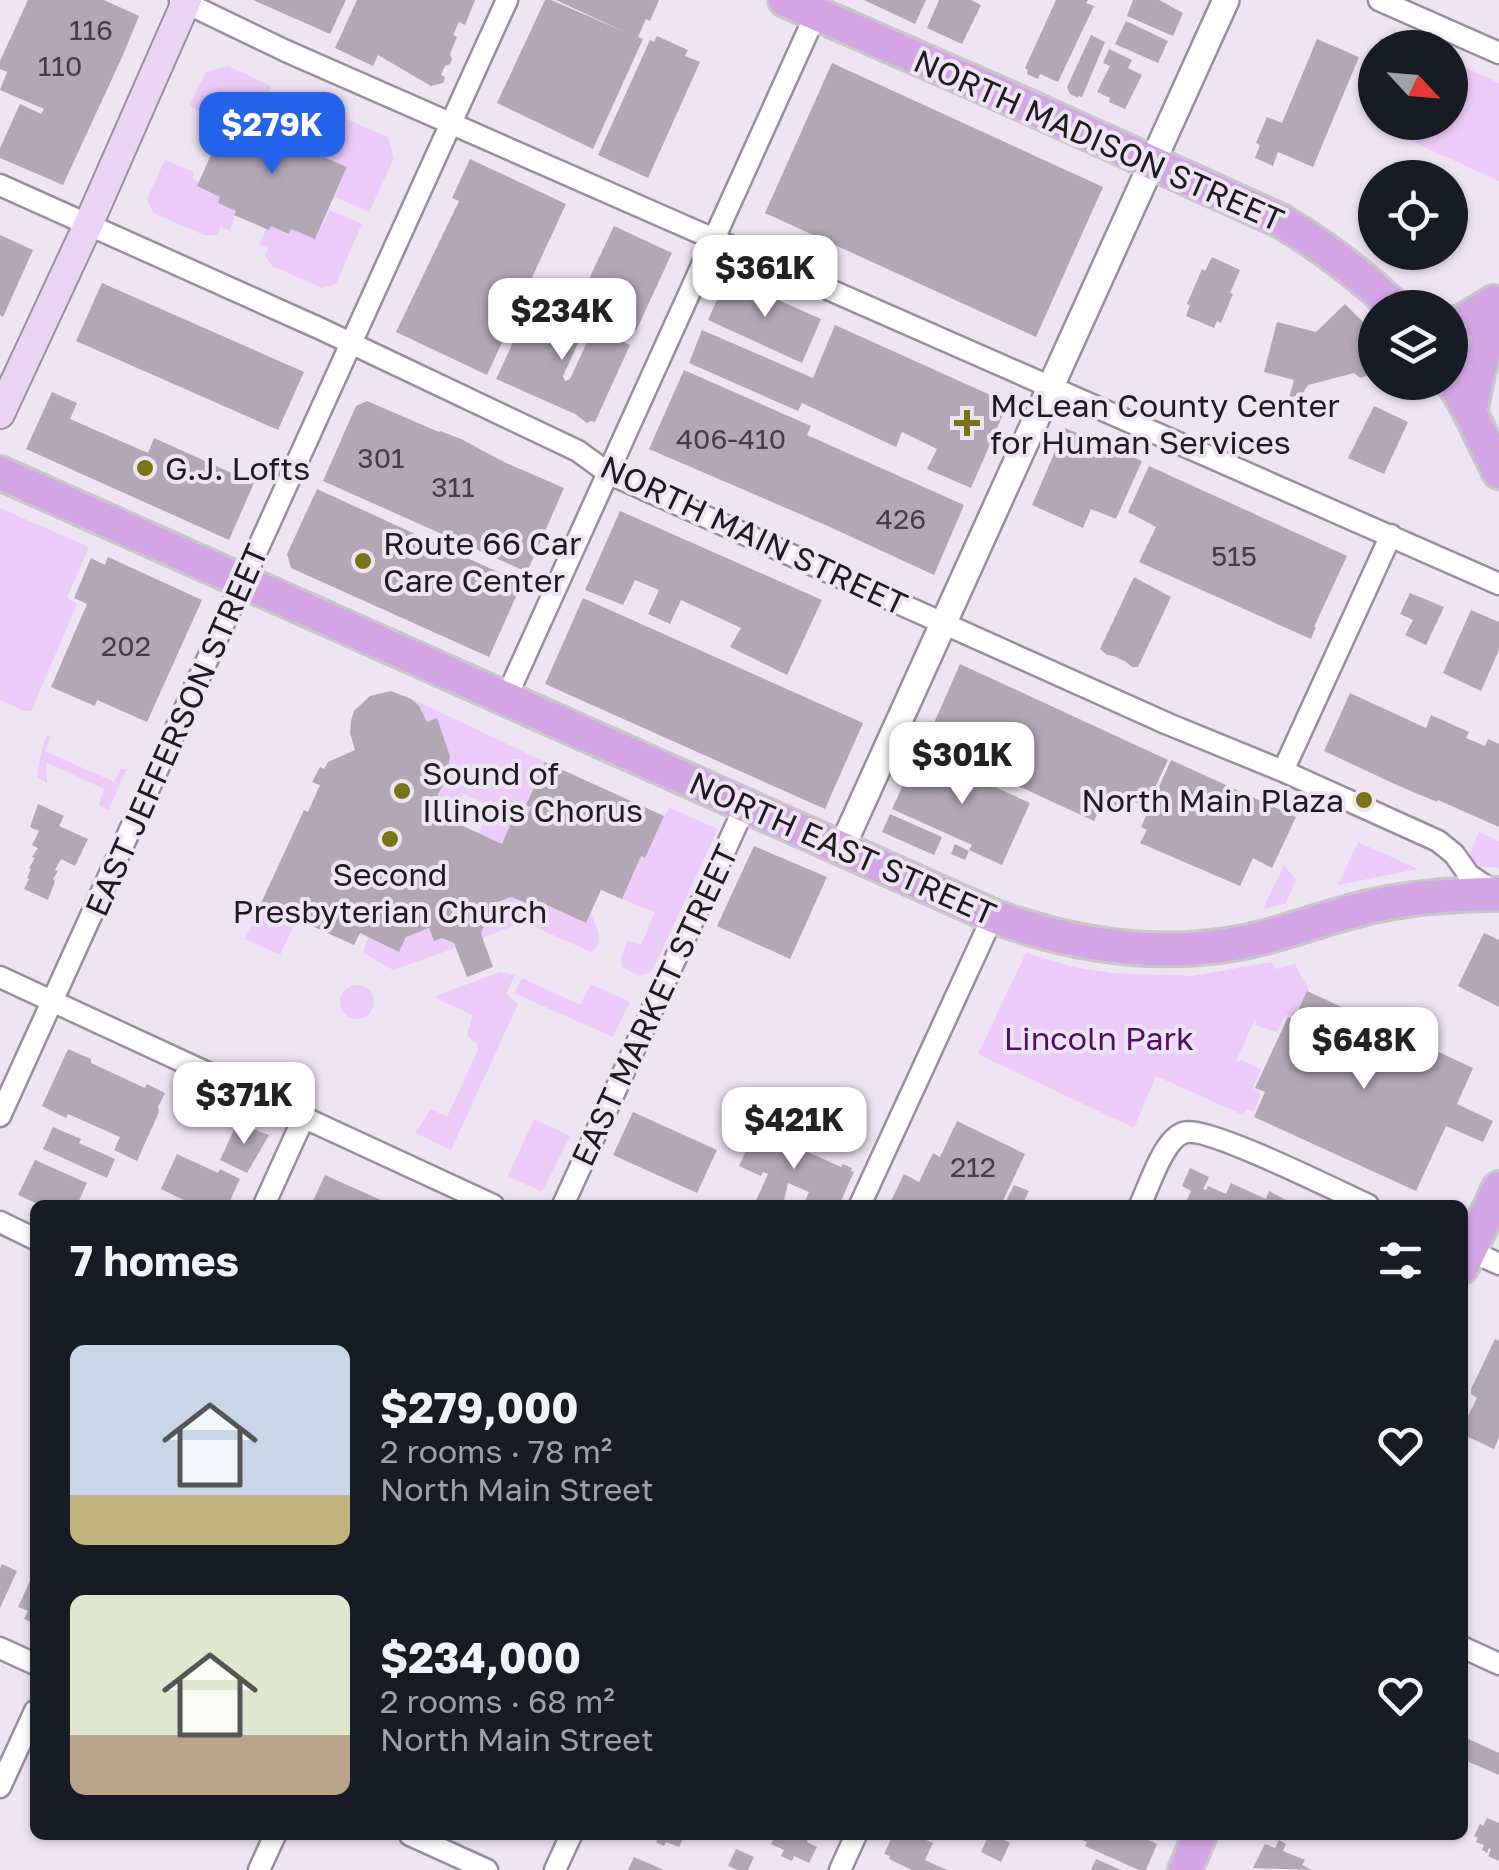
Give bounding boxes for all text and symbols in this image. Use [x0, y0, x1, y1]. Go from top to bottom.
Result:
house number: 116 [69, 13, 113, 46]
north arrow [1358, 30, 1468, 140]
map controls [1358, 30, 1468, 400]
street label: NORTH MADISON STREET [908, 41, 1290, 239]
house number: 110 [38, 49, 82, 82]
pin: $279K [202, 92, 342, 177]
text: $279K [221, 105, 323, 143]
button: locate [1358, 160, 1468, 270]
pin: $361K [695, 235, 835, 320]
text: $361K [715, 248, 815, 286]
pin: $234K [492, 278, 632, 363]
button: layers [1358, 290, 1468, 400]
text: $234K [510, 291, 614, 329]
place label: McLean County Center for Human Services [990, 386, 1340, 461]
marker: McLean County Center for Human Services [954, 410, 980, 436]
house number: 406-410 [676, 422, 786, 455]
house number: 301 [357, 441, 405, 474]
street label: NORTH MAIN STREET [595, 447, 913, 623]
place label: G.J. Lofts [165, 449, 310, 487]
marker: G.J. Lofts [134, 457, 156, 479]
house number: 311 [431, 470, 475, 503]
house number: 426 [876, 502, 926, 535]
place label: Route 66 Car Care Center [383, 524, 581, 599]
street label: EAST JEFFERSON STREET [77, 538, 275, 922]
house number: 515 [1211, 539, 1257, 572]
marker: Route 66 Car Care Center [352, 550, 374, 572]
house number: 202 [101, 629, 151, 662]
pin: $301K [892, 722, 1032, 807]
text: $301K [911, 735, 1013, 773]
place label: Sound of Illinois Chorus [422, 754, 643, 829]
street label: NORTH EAST STREET [684, 763, 1002, 933]
marker: Sound of Illinois Chorus [391, 780, 413, 802]
place label: North Main Plaza [1081, 781, 1344, 819]
marker: North Main Plaza [1353, 789, 1375, 811]
marker: Second Presbyterian Church [379, 828, 401, 850]
street label: EAST MARKET STREET [563, 838, 745, 1172]
place label: Second Presbyterian Church [233, 855, 547, 930]
pin: $648K [1294, 1007, 1434, 1092]
park label: Lincoln Park [1004, 1019, 1194, 1057]
text: $648K [1311, 1020, 1417, 1058]
pin: $371K [174, 1062, 314, 1147]
text: $371K [195, 1075, 293, 1113]
pin: $421K [724, 1087, 864, 1172]
text: $421K [744, 1100, 844, 1138]
house number: 212 [950, 1150, 996, 1183]
icon: filters [1373, 1233, 1428, 1288]
text: 7 homes [70, 1235, 239, 1285]
text: $279,000 [380, 1382, 579, 1432]
icon: home [150, 1385, 270, 1505]
icon: heart [1373, 1418, 1428, 1473]
text: 2 rooms · 78 m² [380, 1432, 612, 1470]
text: North Main Street [380, 1470, 654, 1508]
text: $234,000 [380, 1632, 581, 1682]
icon: home [150, 1635, 270, 1755]
icon: heart [1373, 1668, 1428, 1723]
text: 2 rooms · 68 m² [380, 1682, 615, 1720]
text: North Main Street [380, 1720, 654, 1758]

